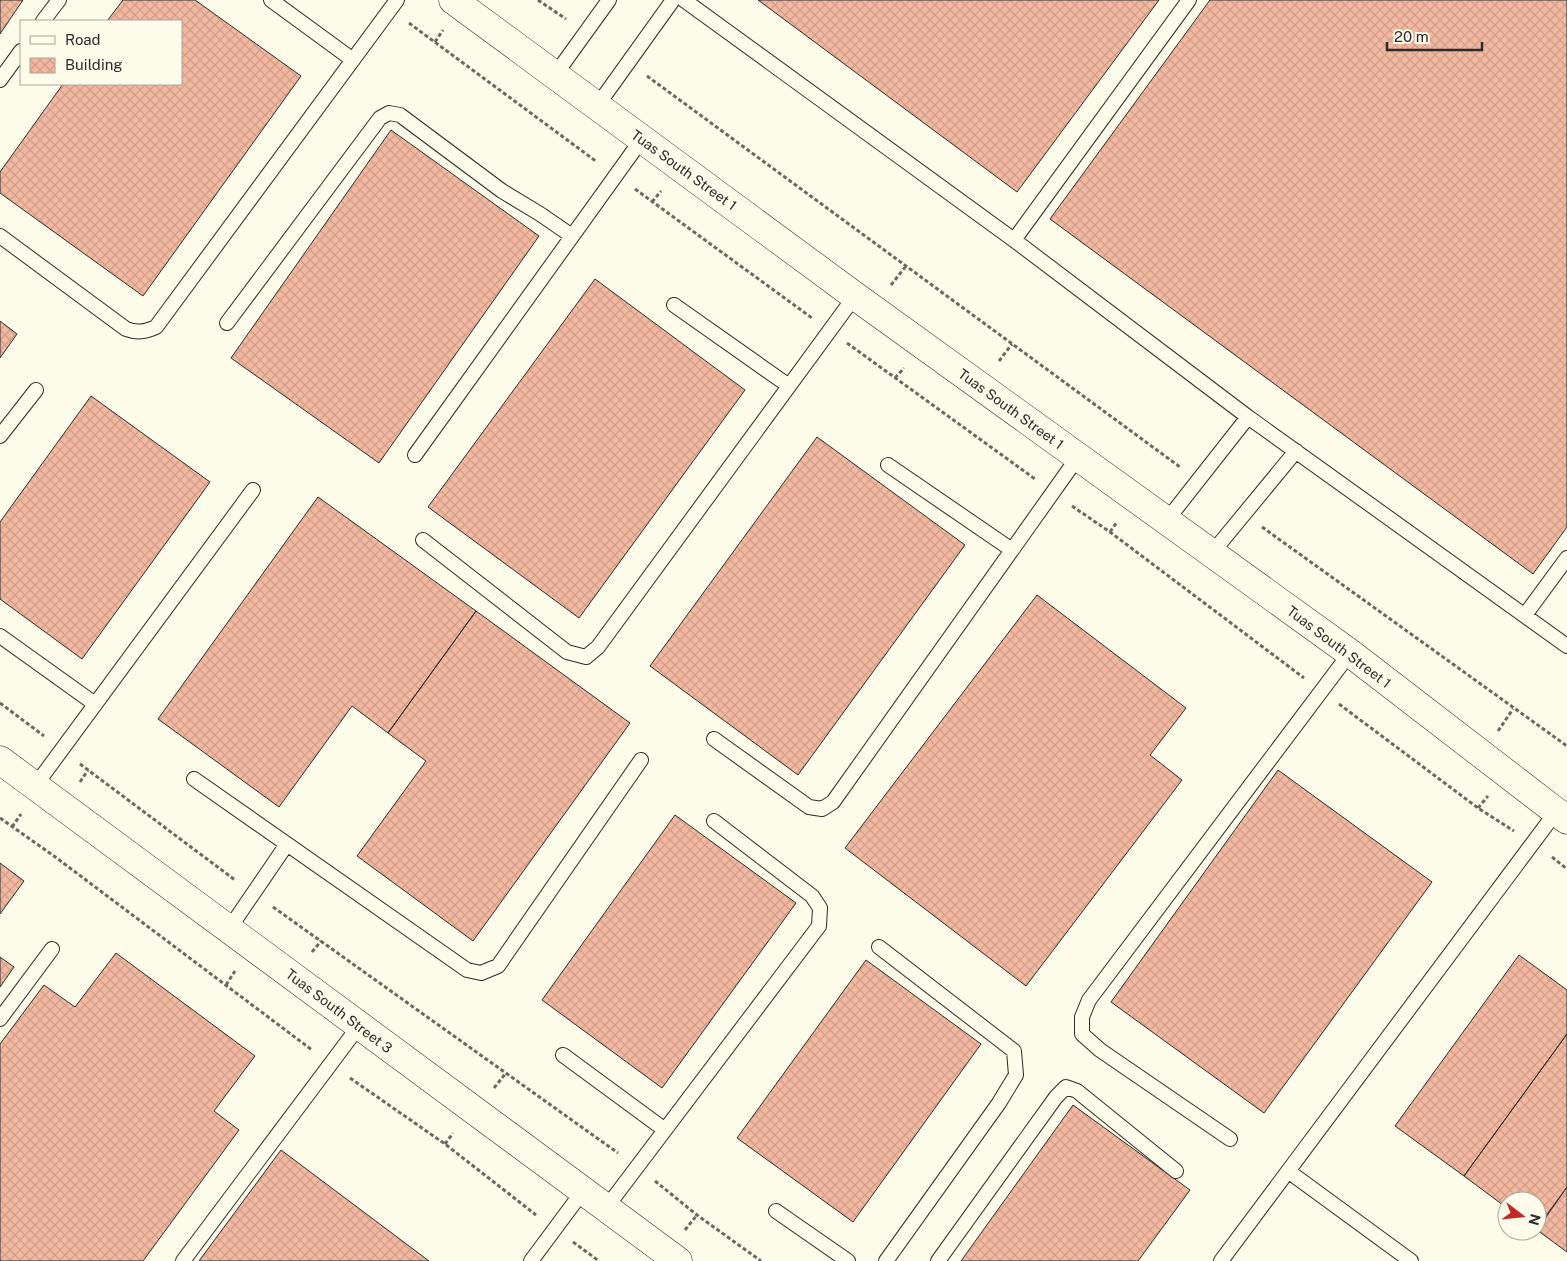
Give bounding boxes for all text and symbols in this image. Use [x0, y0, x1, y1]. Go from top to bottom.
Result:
legend [20, 20, 182, 85]
scale bar [1387, 20, 1482, 52]
text: 20 m [1394, 28, 1429, 45]
text: Road [65, 31, 101, 48]
text: Building [65, 56, 123, 73]
street label: Tuas South Street 1 [628, 126, 740, 214]
street label: Tuas South Street 1 [955, 365, 1067, 453]
street label: Tuas South Street 1 [1284, 603, 1394, 691]
street label: Tuas South Street 3 [283, 966, 396, 1056]
north arrow [1497, 1191, 1547, 1241]
text: N [1525, 1212, 1544, 1227]

